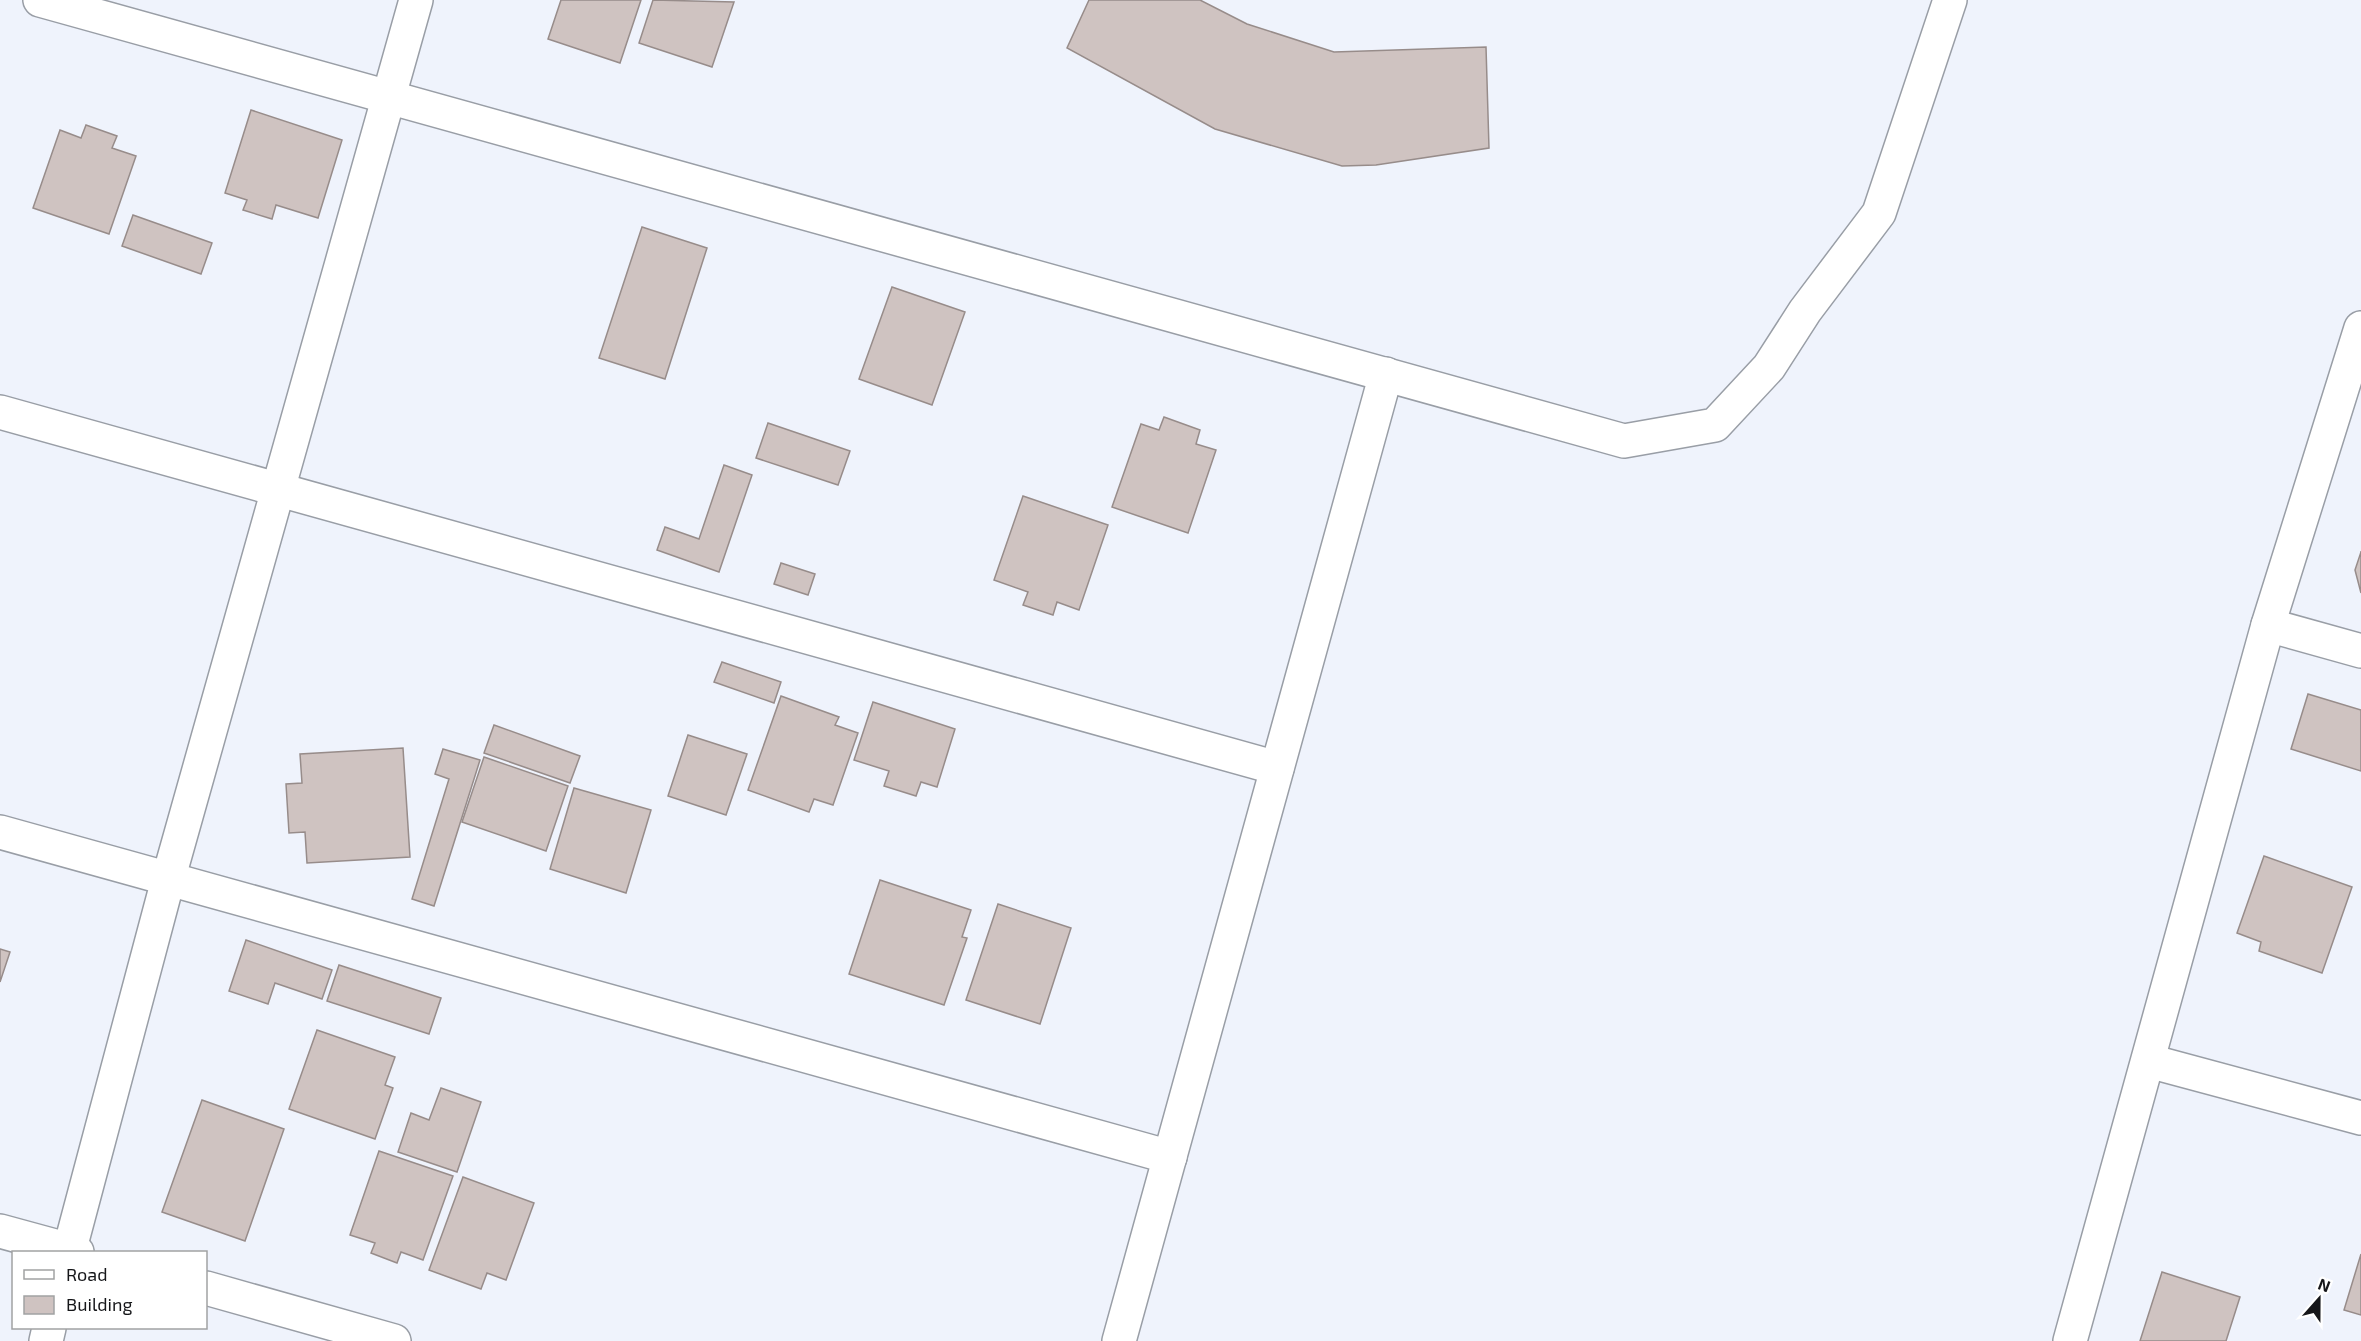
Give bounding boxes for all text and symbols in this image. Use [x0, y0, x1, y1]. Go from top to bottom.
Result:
legend [12, 1251, 207, 1329]
text: Road [66, 1263, 107, 1285]
north arrow [2289, 1269, 2349, 1329]
text: N [2316, 1274, 2333, 1295]
text: Building [66, 1293, 133, 1315]

